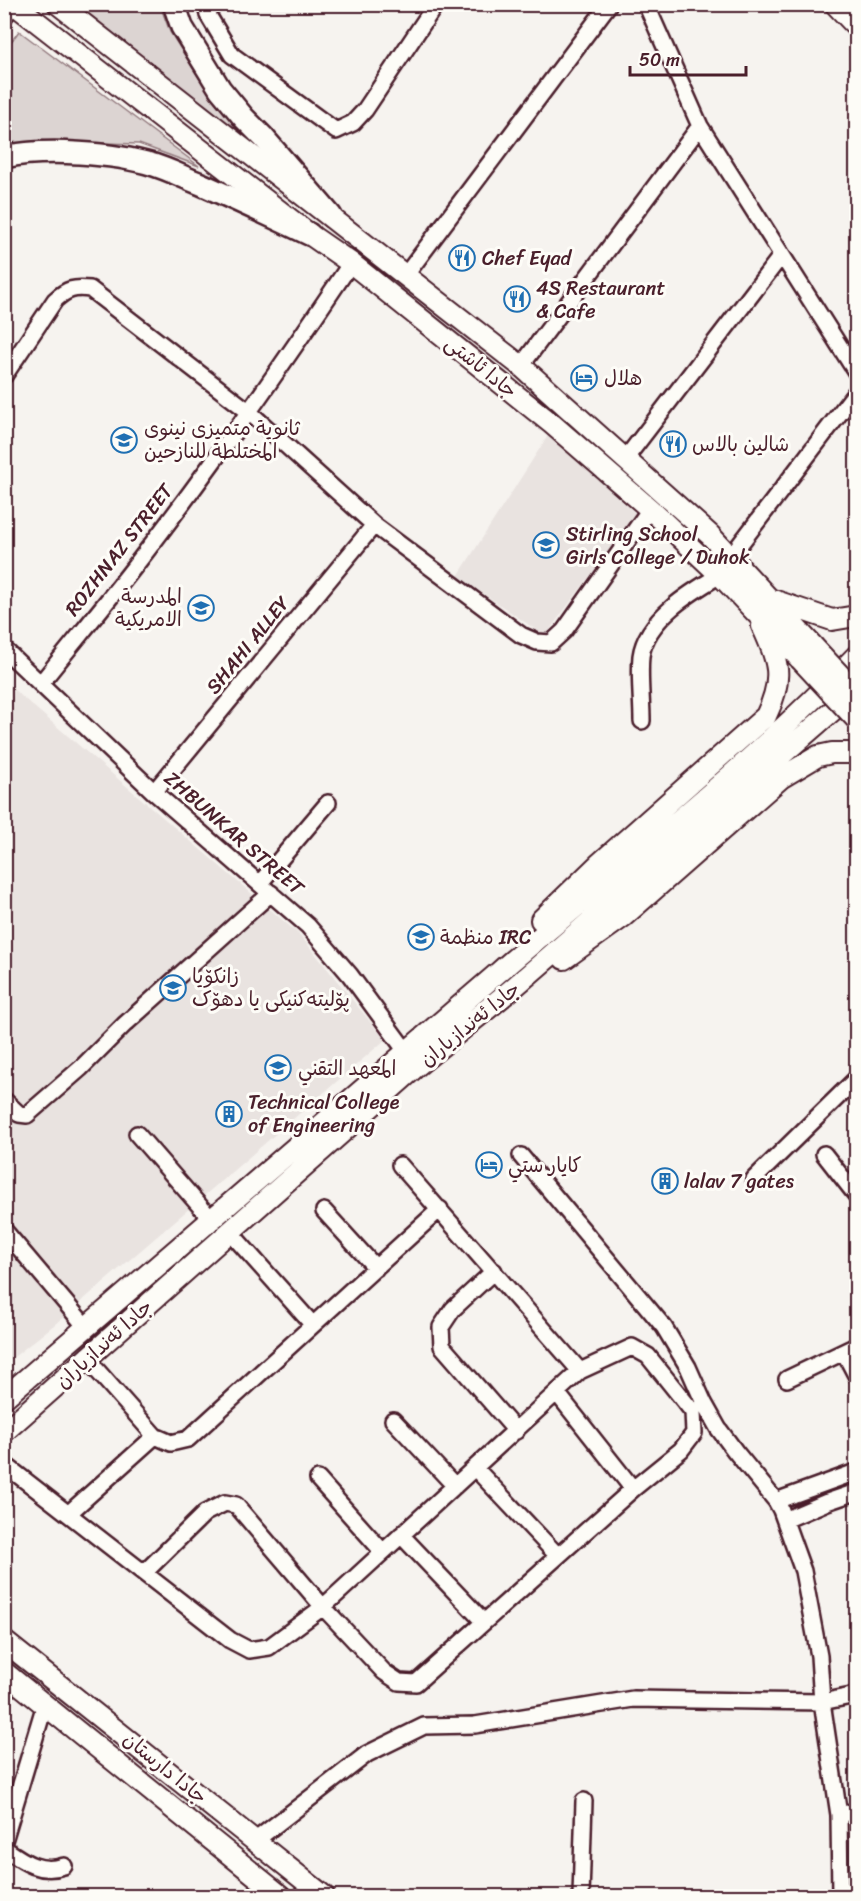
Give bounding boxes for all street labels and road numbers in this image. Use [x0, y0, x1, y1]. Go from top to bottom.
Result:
street label: جادا ئاشتی [437, 326, 525, 408]
street label: ROZHNAZ STREET [56, 475, 183, 624]
street label: SHAHI ALLEY [197, 587, 300, 702]
street label: ZHBUNKAR STREET [156, 762, 314, 905]
street label: جادا ئەندازیاران [412, 972, 528, 1076]
street label: جادا ئەندازیاران [47, 1290, 161, 1398]
street label: جادا دارستان [115, 1723, 215, 1813]

